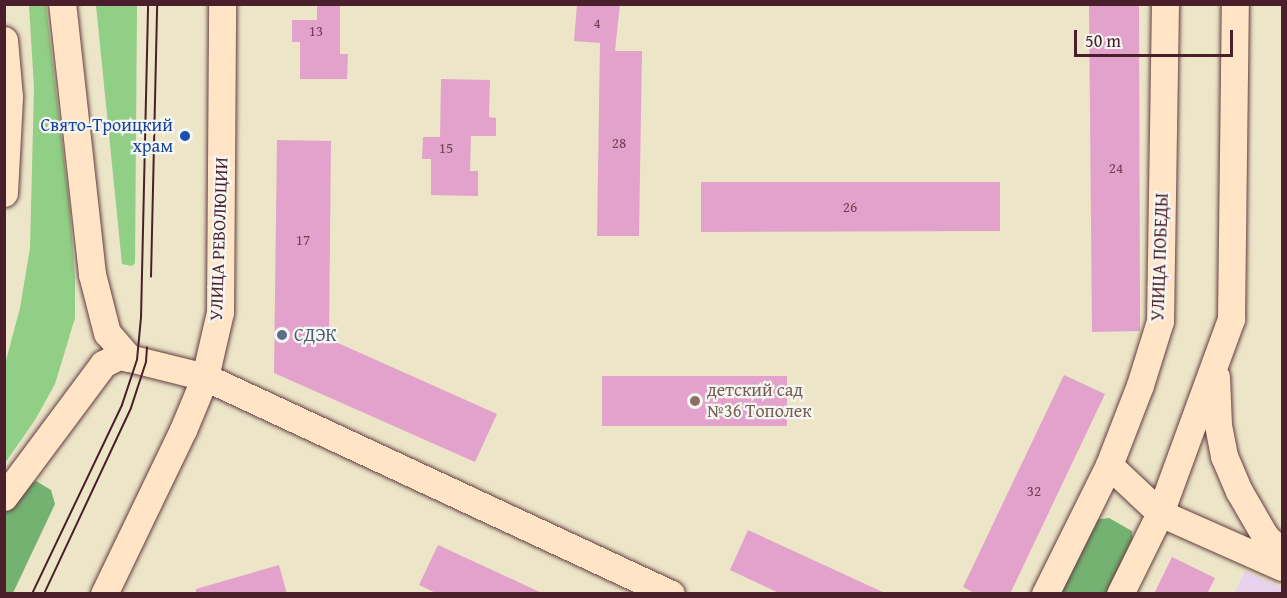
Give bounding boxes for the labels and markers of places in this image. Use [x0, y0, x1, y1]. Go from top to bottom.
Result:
place label: Свято-Троицкий храм [41, 115, 173, 158]
marker: Свято-Троицкий храм [178, 129, 192, 143]
place label: СДЭК [294, 324, 337, 346]
marker: СДЭК [275, 328, 289, 342]
place label: детский сад №36 Тополек [707, 380, 812, 422]
marker: детский сад №36 Тополек [688, 394, 702, 408]

